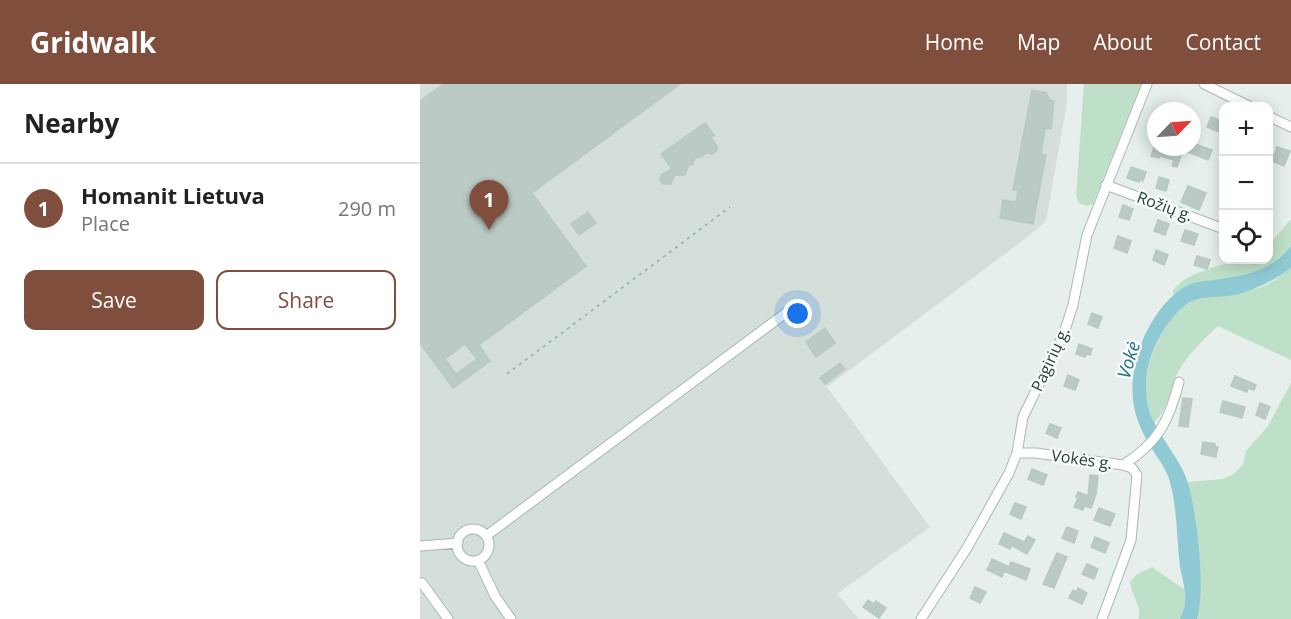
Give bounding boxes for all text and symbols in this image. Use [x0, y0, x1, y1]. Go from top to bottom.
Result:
text: Gridwalk [30, 23, 156, 61]
text: Home [925, 28, 984, 56]
text: Map [1017, 28, 1060, 56]
text: About [1093, 28, 1153, 56]
text: Contact [1186, 28, 1261, 56]
north arrow [1147, 102, 1201, 156]
map controls [1219, 102, 1273, 264]
button: + [1219, 102, 1273, 156]
text: Nearby [24, 105, 119, 141]
button: − [1219, 156, 1273, 210]
text: Homanit Lietuva [81, 180, 265, 210]
pin: 1 [470, 180, 508, 230]
street label: Rožių g. [1134, 186, 1196, 226]
text: 1 [38, 195, 49, 222]
text: 290 m [338, 195, 396, 222]
text: Place [81, 210, 130, 237]
button: locate [1219, 210, 1273, 264]
button: Save [24, 270, 204, 330]
button: Share [216, 270, 396, 330]
your location [783, 299, 812, 328]
street label: Pagirių g. [1026, 323, 1074, 395]
water label: Vokė [1111, 338, 1145, 381]
street label: Vokės g. [1050, 444, 1114, 474]

